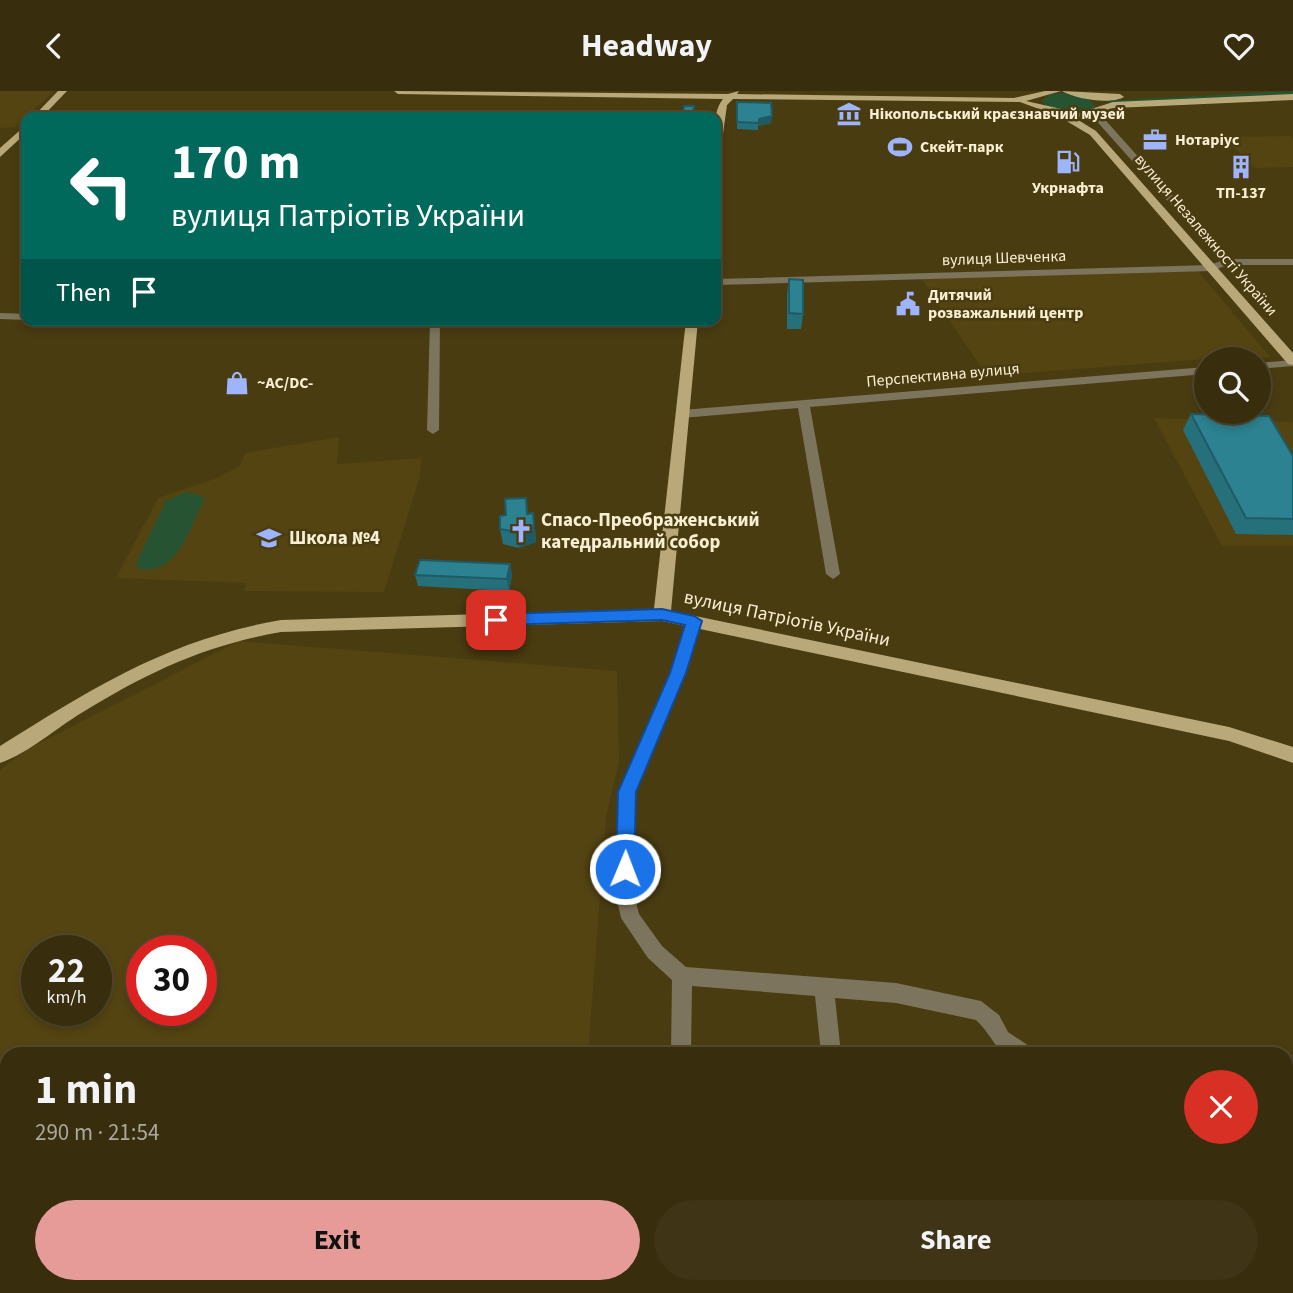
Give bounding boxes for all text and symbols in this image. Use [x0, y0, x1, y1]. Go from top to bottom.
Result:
text: Headway [581, 23, 712, 69]
icon: back [35, 27, 73, 65]
icon: heart [1220, 27, 1258, 65]
museum icon: Нiкопольський краєзнавчий музей [835, 100, 863, 128]
place label: Нiкопольський краєзнавчий музей [869, 103, 1125, 125]
office icon: Нотаріус [1141, 126, 1169, 154]
text: 170 m [171, 128, 300, 198]
place label: Нотаріус [1175, 129, 1240, 151]
sports icon: Скейт-парк [886, 133, 914, 161]
place label: Скейт-парк [920, 136, 1004, 158]
icon: left [56, 140, 147, 231]
fuel station icon: Укрнафта [1054, 148, 1082, 176]
street label: вулиця Незалежності України [1129, 149, 1283, 321]
building icon: ТП-137 [1227, 153, 1255, 181]
place label: Укрнафта [1032, 177, 1104, 199]
place label: ТП-137 [1216, 182, 1266, 204]
text: вулиця Патріотів України [171, 193, 525, 239]
street label: вулиця Шевченка [942, 245, 1066, 271]
icon: arrive [125, 273, 163, 311]
text: Then [56, 274, 111, 311]
place label: Дитячий розважальний центр [928, 284, 1083, 324]
public building icon: Дитячий розважальний центр [894, 290, 922, 318]
map controls [1194, 347, 1271, 424]
button: search [1194, 347, 1271, 424]
street label: Перспективна вулиця [865, 357, 1021, 393]
shop icon: ~AC/DC- [223, 369, 251, 397]
place label: ~AC/DC- [257, 372, 313, 394]
place label: Спасо-Преображенський катедральний собор [541, 507, 760, 556]
church icon: Спасо-Преображенський катедральний собор [507, 517, 535, 545]
school or university icon: Школа №4 [255, 524, 283, 552]
place label: Школа №4 [289, 525, 380, 552]
street label: вулиця Патріотів України [681, 584, 893, 654]
pin [466, 590, 526, 650]
icon: arrive [477, 601, 515, 639]
position arrow [588, 832, 662, 906]
speed limit sign: 30 [126, 935, 217, 1026]
text: 22 [48, 946, 85, 996]
text: km/h [47, 985, 86, 1010]
text: 1 min [35, 1060, 137, 1120]
button: close [1184, 1070, 1258, 1144]
text: 290 m · 21:54 [35, 1116, 159, 1149]
button: Exit [35, 1200, 640, 1280]
button: Share [654, 1200, 1258, 1280]

